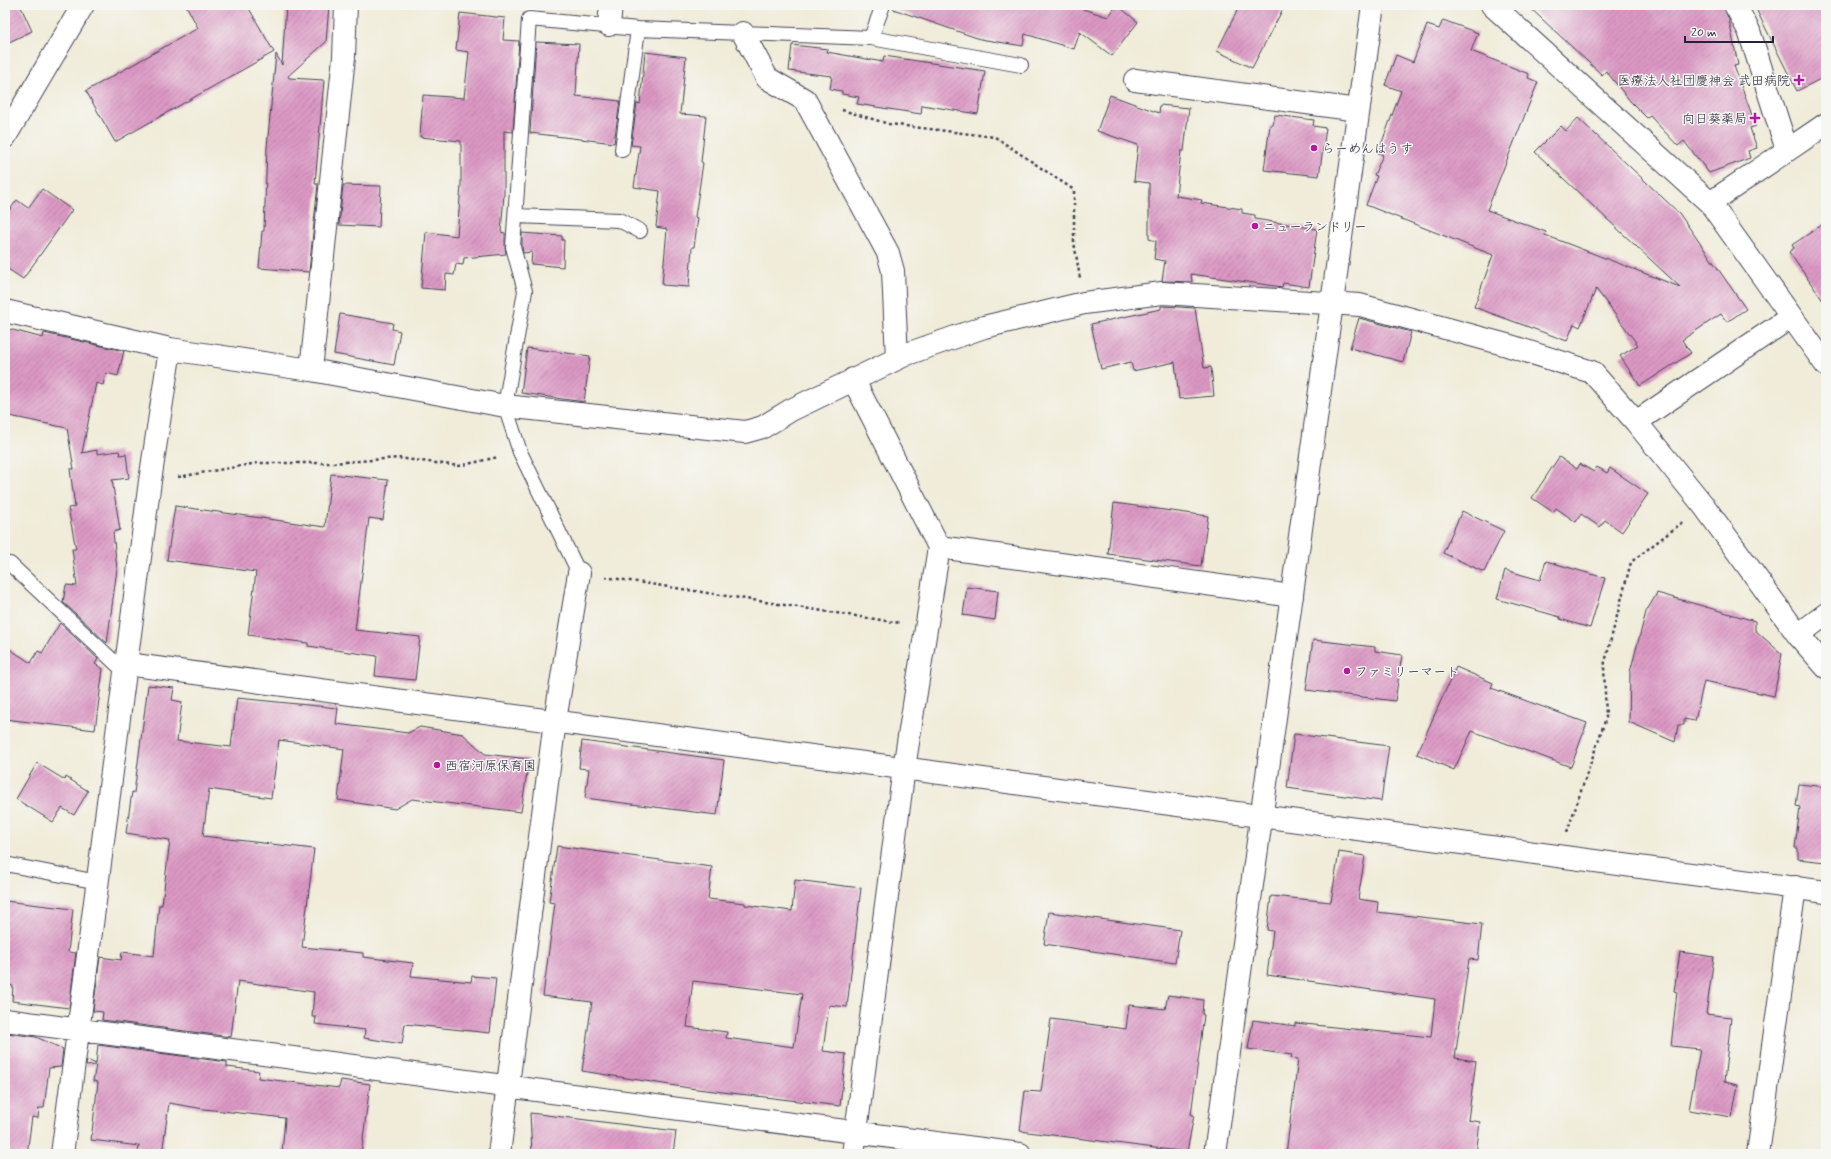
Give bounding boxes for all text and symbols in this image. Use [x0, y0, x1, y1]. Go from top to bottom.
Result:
scale bar [1685, 18, 1773, 44]
text: 20 m [1691, 25, 1717, 41]
place label: 医療法人社団慶神会 武田病院 [1617, 73, 1790, 90]
marker: 医療法人社団慶神会 武田病院 [1793, 74, 1805, 86]
place label: 向日葵薬局 [1682, 111, 1747, 128]
marker: 向日葵薬局 [1750, 113, 1760, 123]
place label: らーめんはうす [1322, 141, 1413, 158]
marker: らーめんはうす [1309, 143, 1319, 153]
place label: ニューランドリー [1263, 219, 1367, 236]
marker: ニューランドリー [1250, 221, 1260, 231]
place label: ファミリーマート [1355, 664, 1459, 681]
marker: ファミリーマート [1342, 666, 1352, 676]
place label: 西宿河原保育園 [445, 758, 536, 775]
marker: 西宿河原保育園 [432, 760, 442, 770]

